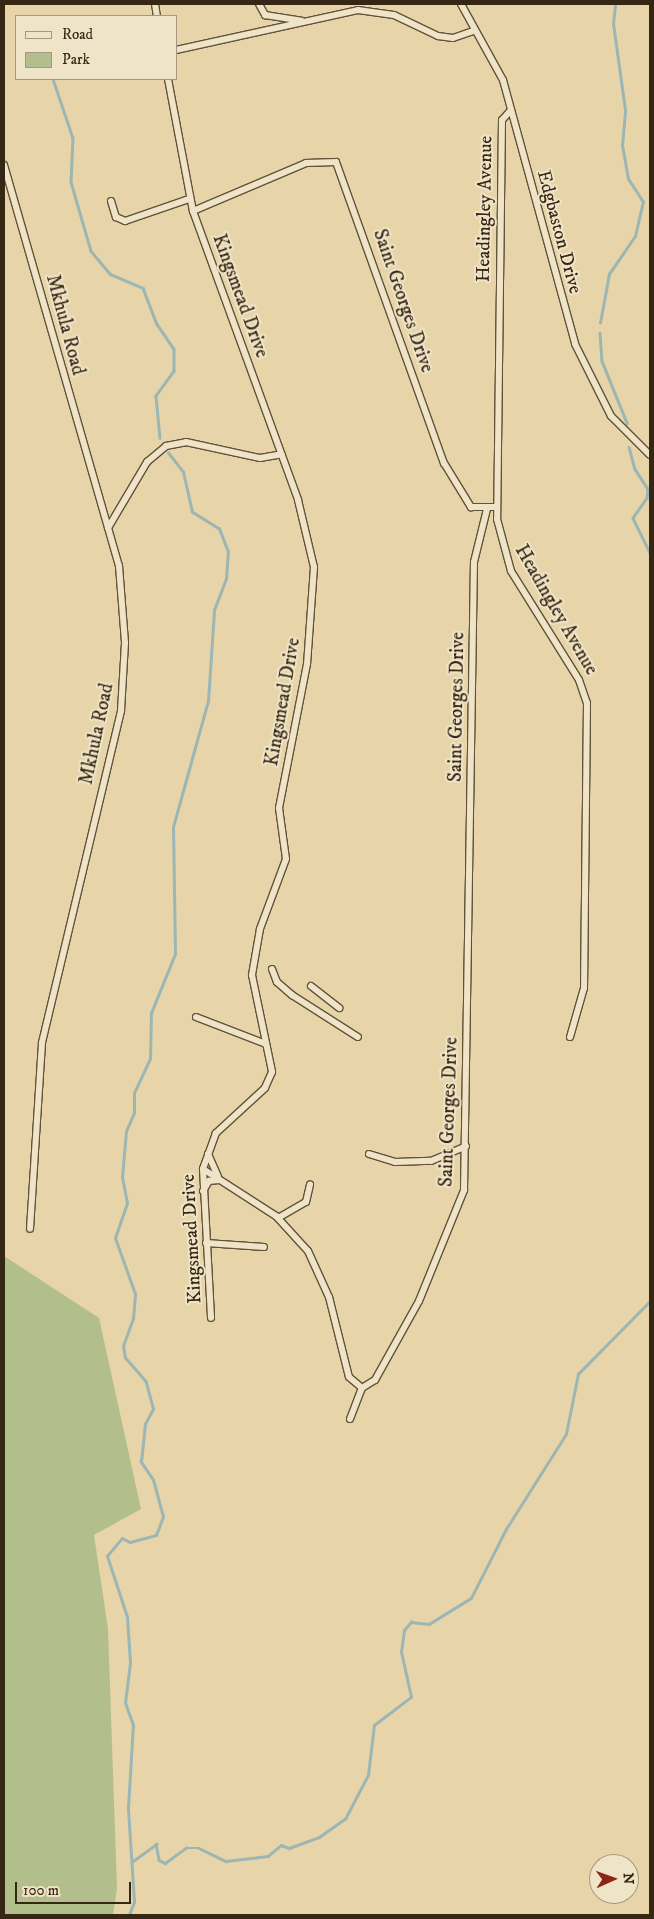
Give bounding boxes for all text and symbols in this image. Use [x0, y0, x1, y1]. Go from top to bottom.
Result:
legend [15, 15, 178, 80]
text: Road [62, 25, 93, 44]
text: Park [62, 50, 90, 69]
street label: Headingley Avenue [472, 136, 498, 282]
street label: Edgbaston Drive [532, 168, 586, 296]
street label: Saint Georges Drive [368, 226, 438, 376]
street label: Kingsmead Drive [207, 231, 273, 361]
street label: Mkhula Road [41, 272, 89, 378]
street label: Headingley Avenue [509, 541, 603, 679]
street label: Saint Georges Drive [444, 632, 470, 782]
street label: Kingsmead Drive [261, 636, 305, 768]
street label: Mkhula Road [75, 681, 119, 787]
street label: Saint Georges Drive [435, 1037, 463, 1187]
street label: Kingsmead Drive [177, 1174, 207, 1304]
north arrow [589, 1854, 639, 1904]
scale bar [18, 1872, 134, 1904]
text: N [619, 1872, 637, 1885]
text: 100 m [23, 1881, 59, 1900]

